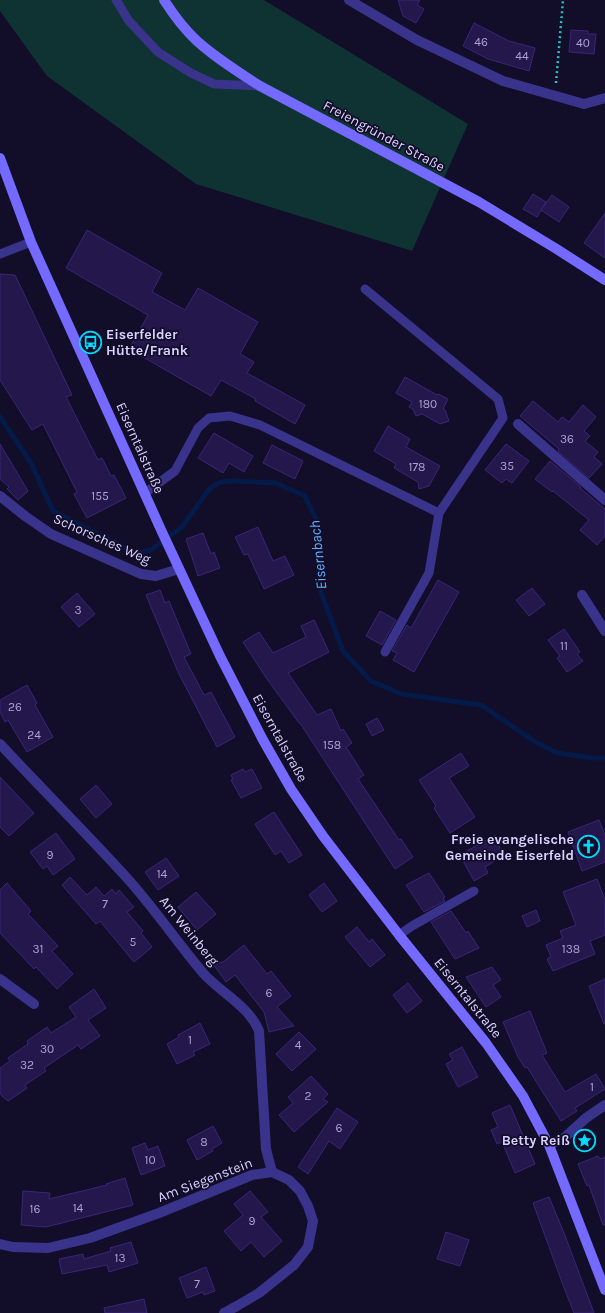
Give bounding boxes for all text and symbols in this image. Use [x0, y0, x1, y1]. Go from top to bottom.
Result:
house number: 46 [474, 35, 488, 49]
house number: 40 [576, 36, 590, 50]
house number: 44 [515, 49, 529, 63]
street label: Freiengründer Straße [320, 97, 448, 175]
place label: Eiserfelder Hütte/Frank [106, 326, 189, 359]
bus stop icon: Eiserfelder Hütte/Frank [78, 329, 104, 355]
house number: 180 [419, 397, 437, 411]
street label: Eiserntalstraße [112, 400, 168, 496]
house number: 36 [560, 432, 574, 446]
house number: 35 [500, 459, 514, 473]
house number: 178 [409, 460, 425, 474]
house number: 155 [91, 489, 109, 503]
street label: Schorsches Weg [51, 510, 153, 568]
water label: Eisernbach [305, 519, 331, 591]
house number: 3 [74, 603, 82, 617]
house number: 11 [560, 639, 568, 653]
street label: Eiserntalstraße [249, 691, 311, 785]
house number: 26 [8, 700, 22, 714]
house number: 24 [27, 728, 41, 742]
house number: 158 [323, 738, 341, 752]
place label: Freie evangelische Gemeinde Eiserfeld [445, 831, 574, 864]
church icon: Freie evangelische Gemeinde Eiserfeld [576, 834, 602, 860]
house number: 9 [47, 848, 54, 862]
house number: 14 [157, 867, 168, 881]
street label: Am Weinberg [156, 893, 222, 969]
house number: 7 [102, 897, 108, 911]
house number: 5 [130, 935, 137, 949]
house number: 31 [32, 942, 44, 956]
house number: 138 [562, 942, 580, 956]
street label: Eiserntalstraße [431, 955, 505, 1041]
house number: 6 [266, 986, 273, 1000]
house number: 1 [188, 1033, 192, 1047]
house number: 4 [295, 1038, 302, 1052]
house number: 30 [40, 1042, 54, 1056]
house number: 32 [20, 1058, 34, 1072]
house number: 1 [590, 1080, 594, 1094]
house number: 2 [305, 1089, 312, 1103]
house number: 6 [336, 1121, 343, 1135]
place icon: Betty Reiß [572, 1127, 598, 1153]
place label: Betty Reiß [502, 1132, 570, 1149]
house number: 8 [200, 1135, 208, 1149]
house number: 10 [144, 1153, 156, 1167]
street label: Am Siegenstein [155, 1154, 255, 1206]
house number: 14 [73, 1201, 84, 1215]
house number: 16 [30, 1202, 41, 1216]
house number: 9 [249, 1214, 256, 1228]
house number: 13 [114, 1251, 126, 1265]
house number: 7 [194, 1277, 200, 1291]

